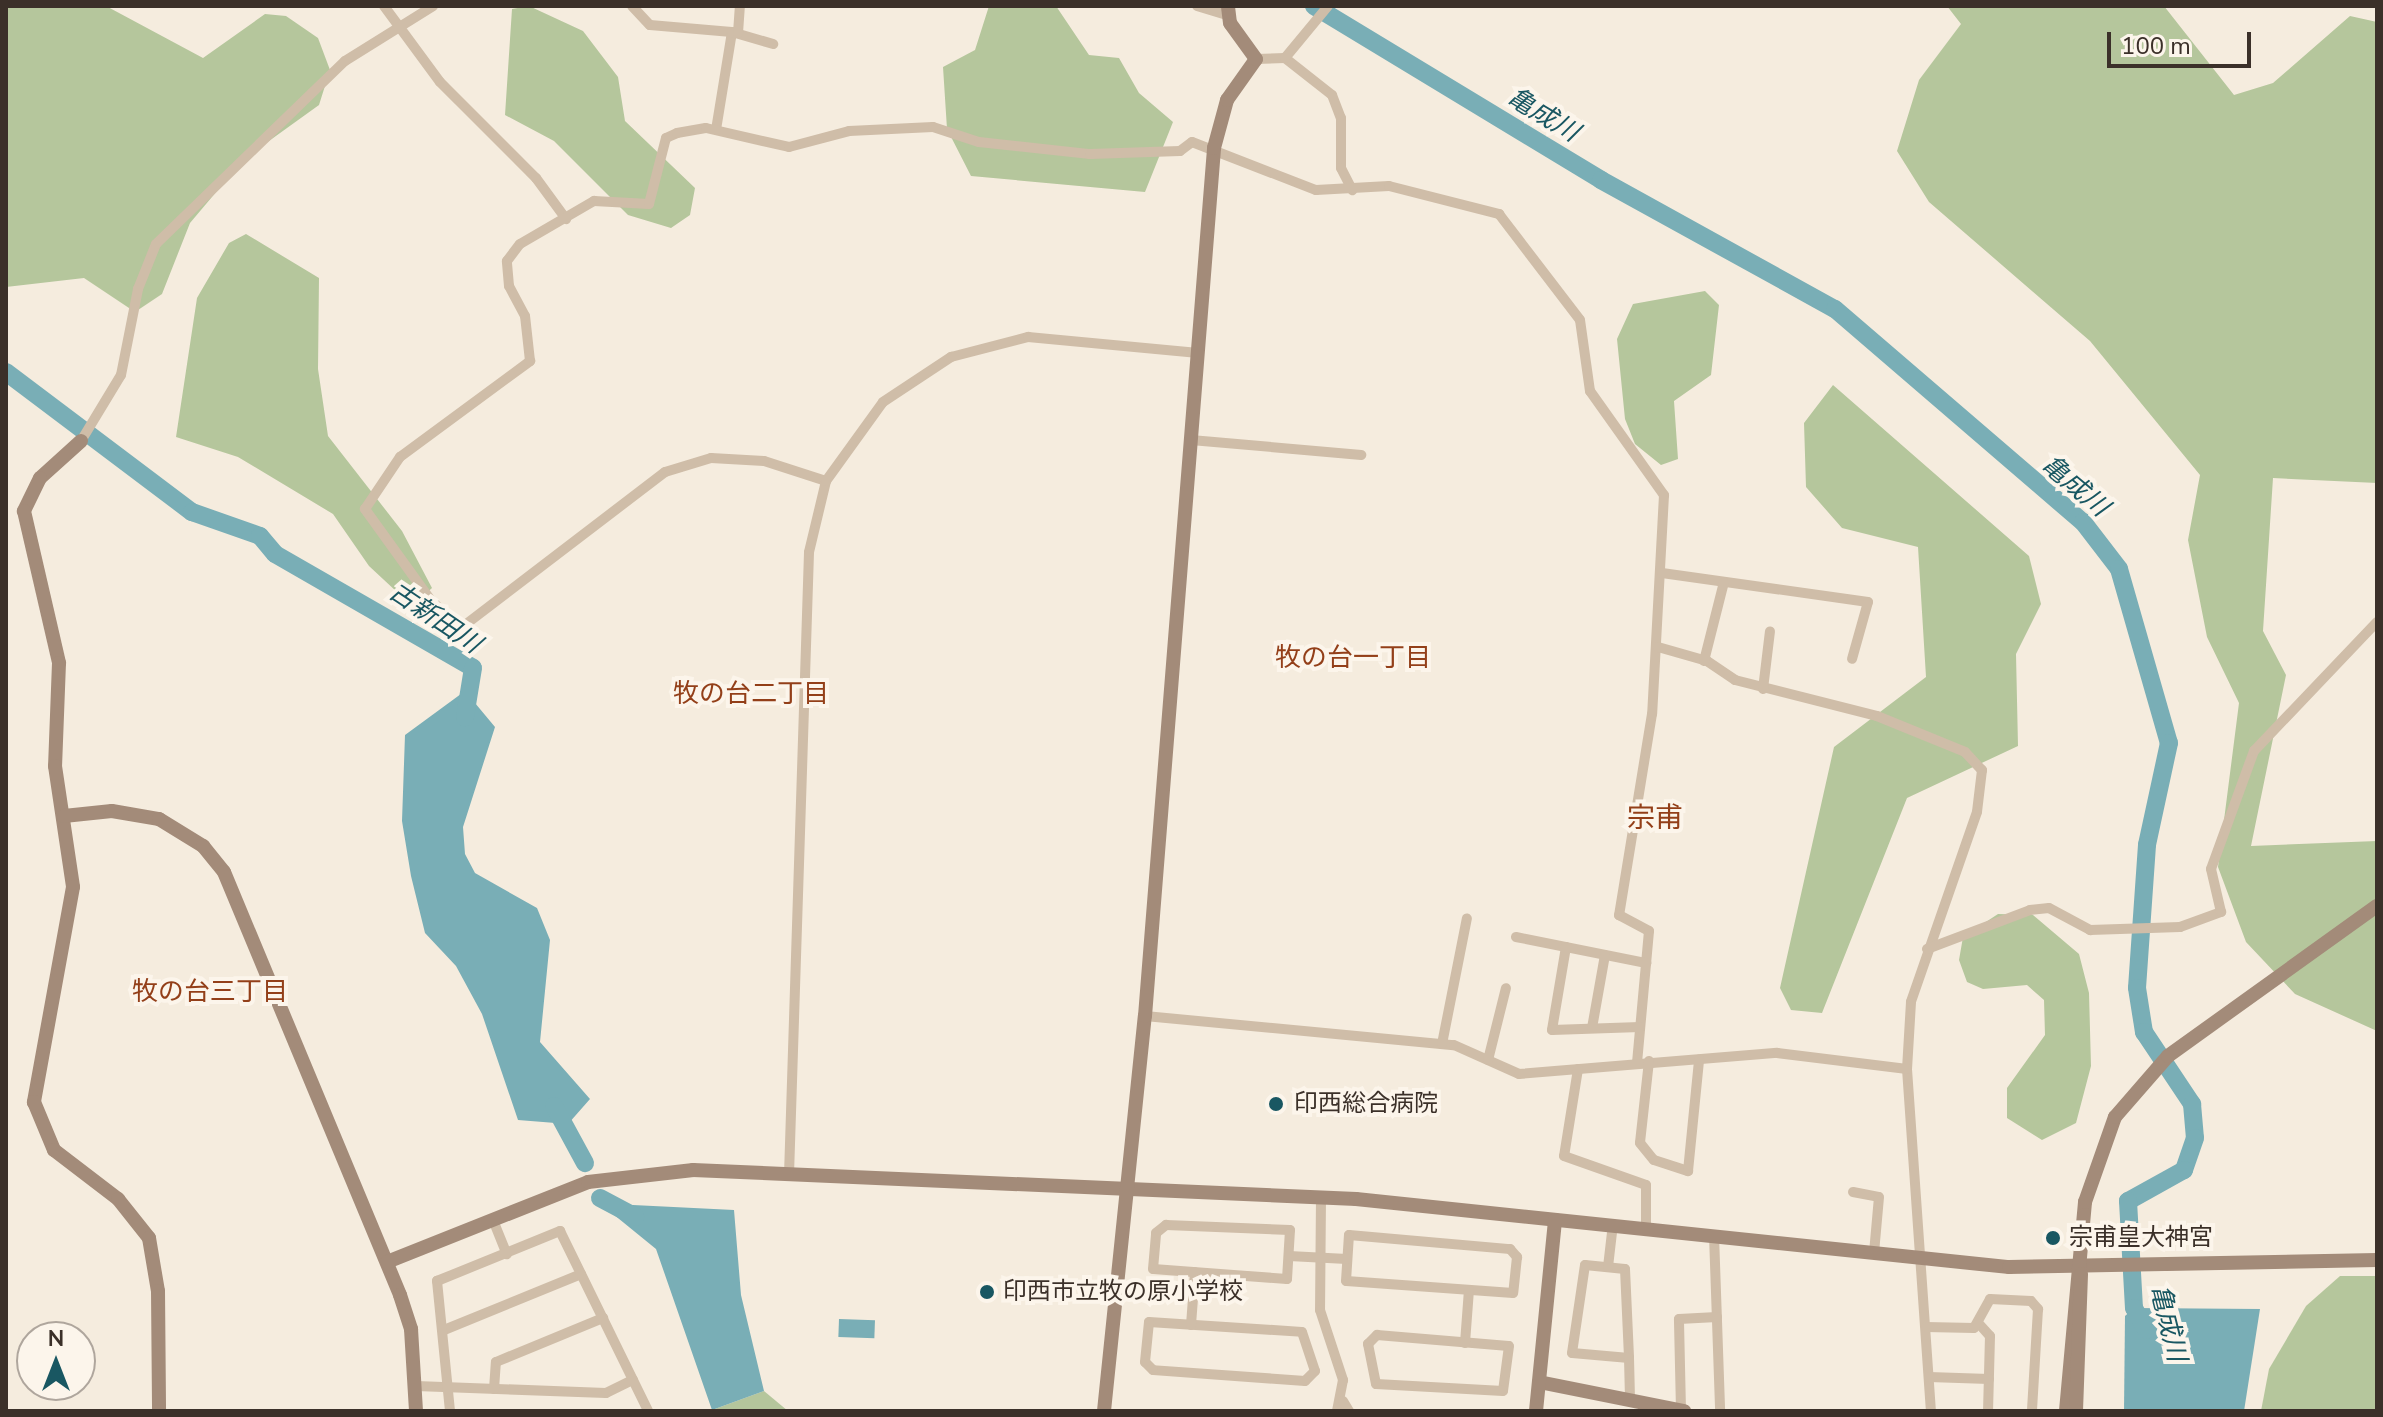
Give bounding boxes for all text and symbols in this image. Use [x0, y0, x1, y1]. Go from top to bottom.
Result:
scale bar [2111, 16, 2255, 66]
text: 100 m [2121, 30, 2191, 62]
water label: 亀成川 [1502, 82, 1584, 148]
water label: 亀成川 [2035, 449, 2115, 523]
water label: 古新田川 [383, 576, 487, 660]
district label: 牧の台一丁目 [1275, 642, 1431, 674]
district label: 牧の台二丁目 [673, 678, 829, 710]
district label: 宗甫 [1627, 801, 1683, 835]
district label: 牧の台三丁目 [132, 976, 288, 1008]
place label: 印西総合病院 [1294, 1090, 1438, 1118]
marker: 印西総合病院 [1265, 1093, 1287, 1115]
place label: 宗甫皇大神宮 [2069, 1224, 2213, 1252]
marker: 宗甫皇大神宮 [2044, 1229, 2062, 1247]
place label: 印西市立牧の原小学校 [1003, 1278, 1243, 1306]
water label: 亀成川 [2143, 1281, 2193, 1365]
marker: 印西市立牧の原小学校 [978, 1283, 996, 1301]
north arrow [16, 1321, 96, 1401]
text: N [48, 1324, 64, 1354]

